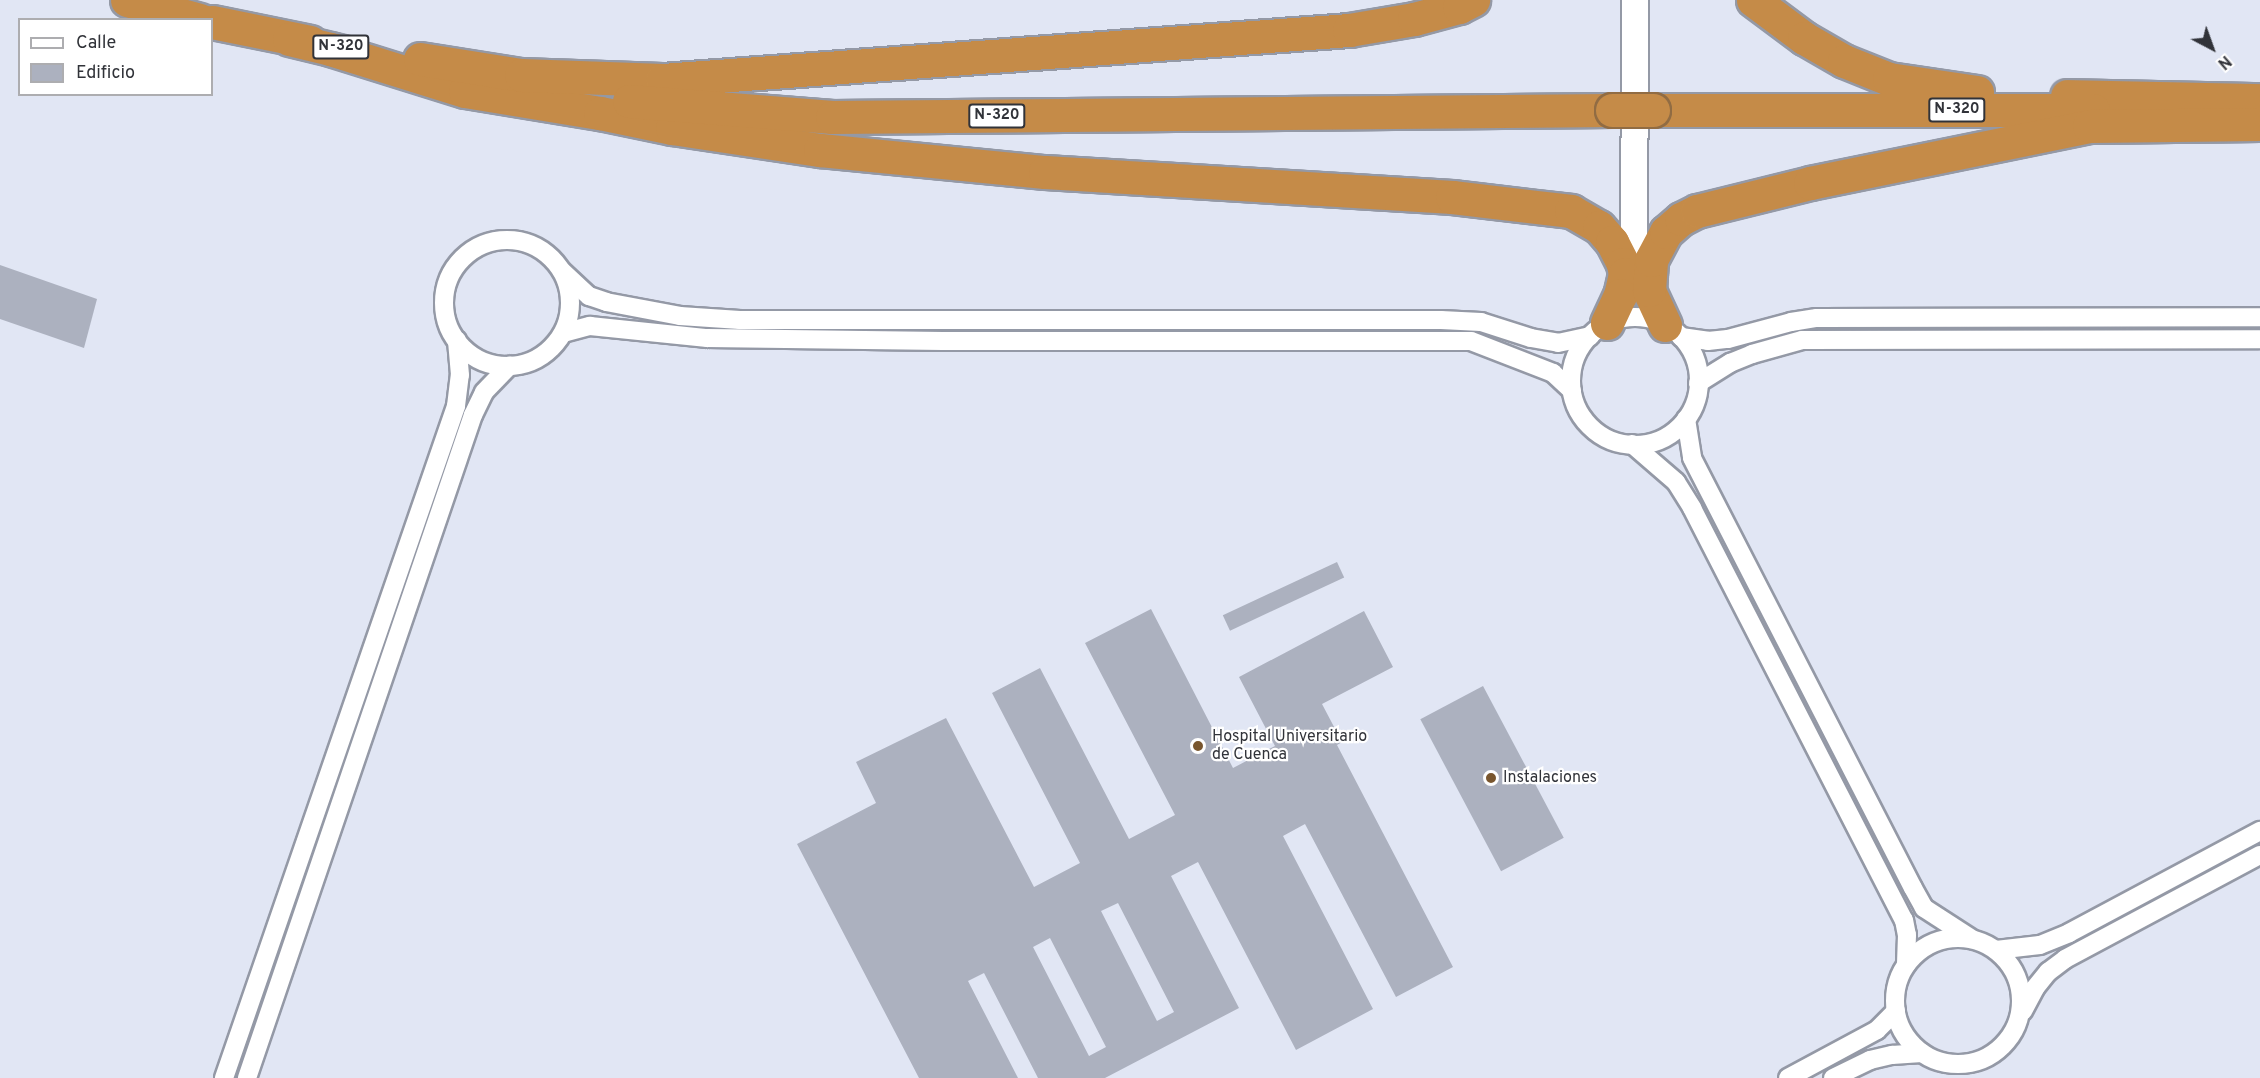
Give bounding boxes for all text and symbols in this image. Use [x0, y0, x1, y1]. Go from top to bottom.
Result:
legend [18, 18, 213, 96]
north arrow [2182, 18, 2242, 78]
text: Calle [76, 32, 116, 55]
road number: N-320 [311, 35, 371, 59]
text: N [2213, 50, 2235, 73]
text: Edificio [76, 62, 135, 85]
road number: N-320 [1927, 98, 1987, 122]
road number: N-320 [967, 104, 1027, 128]
place label: Hospital Universitario de Cuenca [1212, 727, 1367, 765]
marker: Hospital Universitario de Cuenca [1189, 737, 1207, 755]
place label: Instalaciones [1503, 768, 1597, 788]
marker: Instalaciones [1484, 771, 1498, 785]

